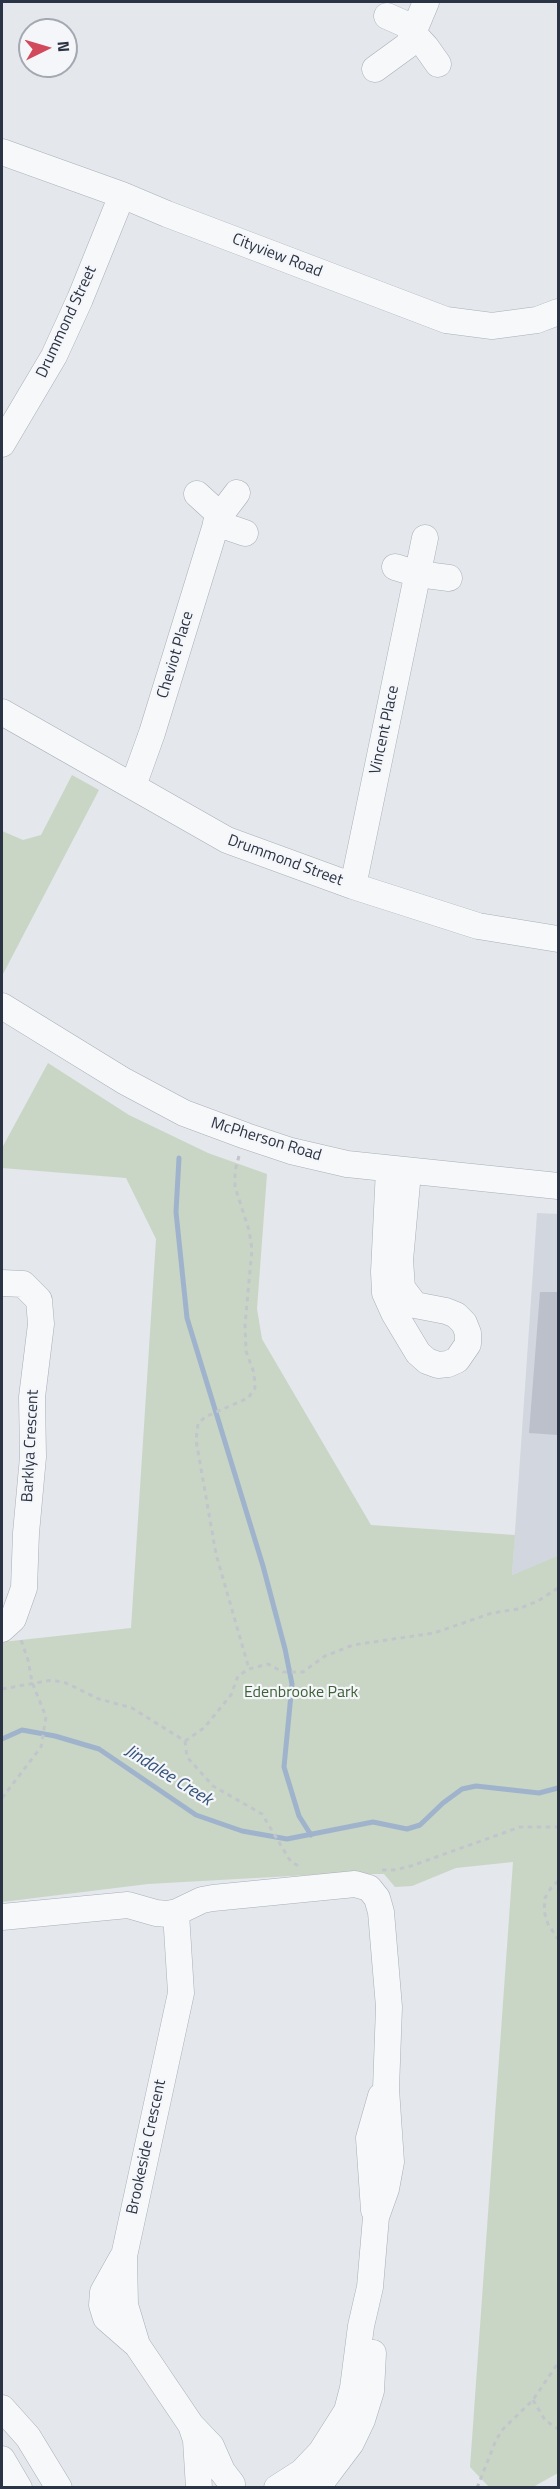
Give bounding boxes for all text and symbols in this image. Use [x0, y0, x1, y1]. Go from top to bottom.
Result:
north arrow [18, 18, 78, 78]
text: N [52, 40, 76, 53]
street label: Cityview Road [229, 230, 325, 282]
street label: Drummond Street [33, 263, 101, 381]
street label: Cheviot Place [154, 609, 198, 701]
street label: Vincent Place [366, 684, 404, 776]
street label: Drummond Street [225, 831, 345, 891]
street label: McPherson Road [208, 1114, 324, 1166]
street label: Barklya Crescent [18, 1389, 44, 1503]
park label: Edenbrooke Park [244, 1683, 358, 1703]
water label: Jindalee Creek [120, 1741, 216, 1811]
street label: Brookeside Crescent [123, 2078, 171, 2216]

